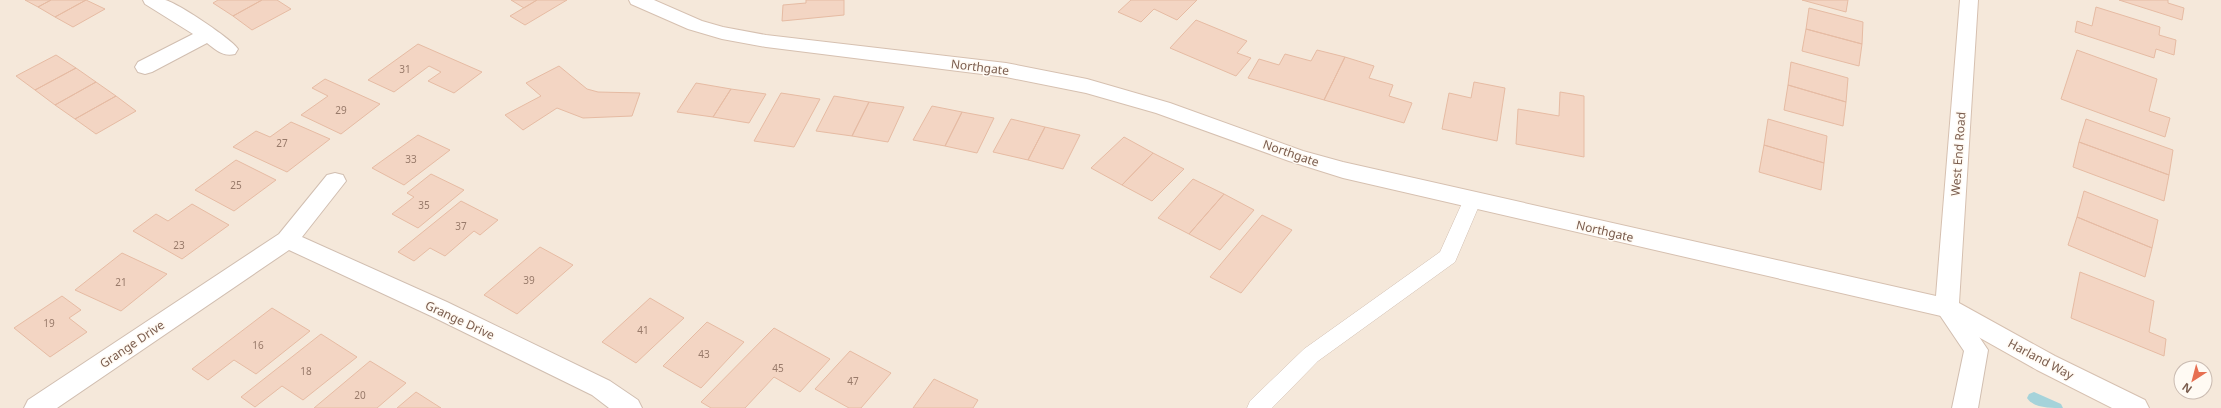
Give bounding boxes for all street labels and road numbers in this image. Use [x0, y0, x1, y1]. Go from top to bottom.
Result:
street label: Northgate [950, 55, 1010, 79]
street label: West End Road [1947, 111, 1969, 197]
street label: Northgate [1261, 135, 1322, 171]
street label: Northgate [1575, 216, 1636, 246]
street label: Grange Drive [423, 297, 498, 344]
street label: Grange Drive [96, 316, 168, 372]
street label: Harland Way [2005, 335, 2078, 384]

